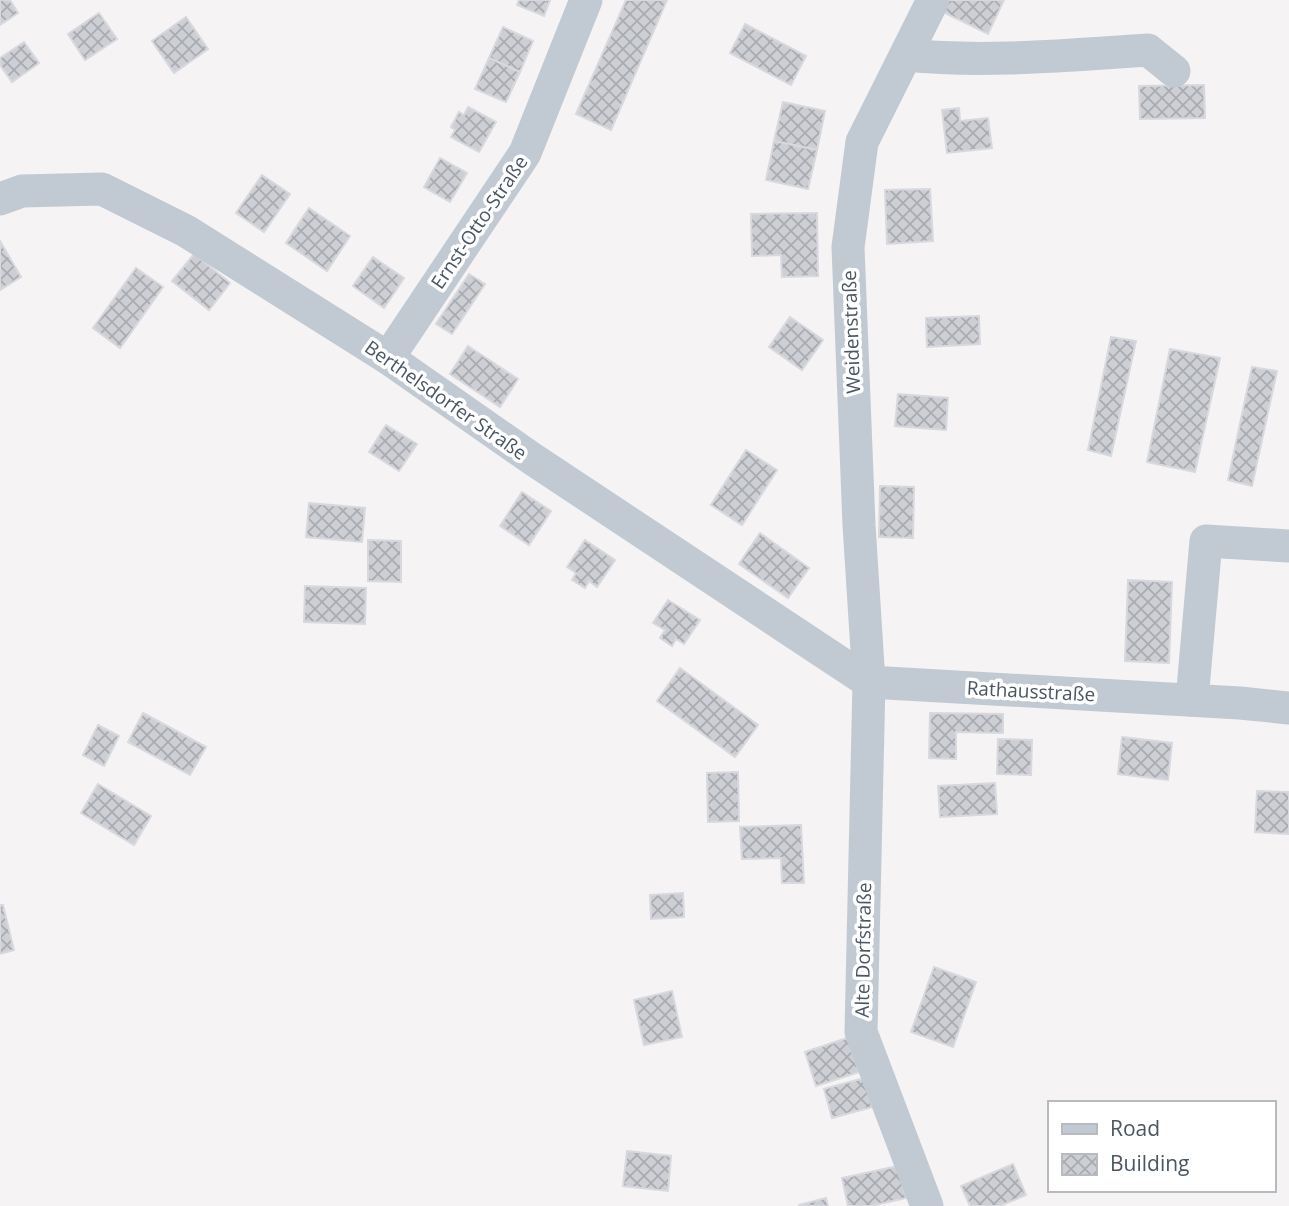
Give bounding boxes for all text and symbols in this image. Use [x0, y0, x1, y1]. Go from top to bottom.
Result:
street label: Ernst-Otto-Straße [425, 150, 533, 294]
street label: Weidenstraße [836, 270, 866, 394]
street label: Berthelsdorfer Straße [360, 334, 532, 466]
street label: Rathausstraße [966, 675, 1096, 707]
street label: Alte Dorfstraße [849, 882, 877, 1018]
legend [1048, 1101, 1275, 1192]
text: Road [1110, 1114, 1160, 1142]
text: Building [1110, 1149, 1189, 1177]

